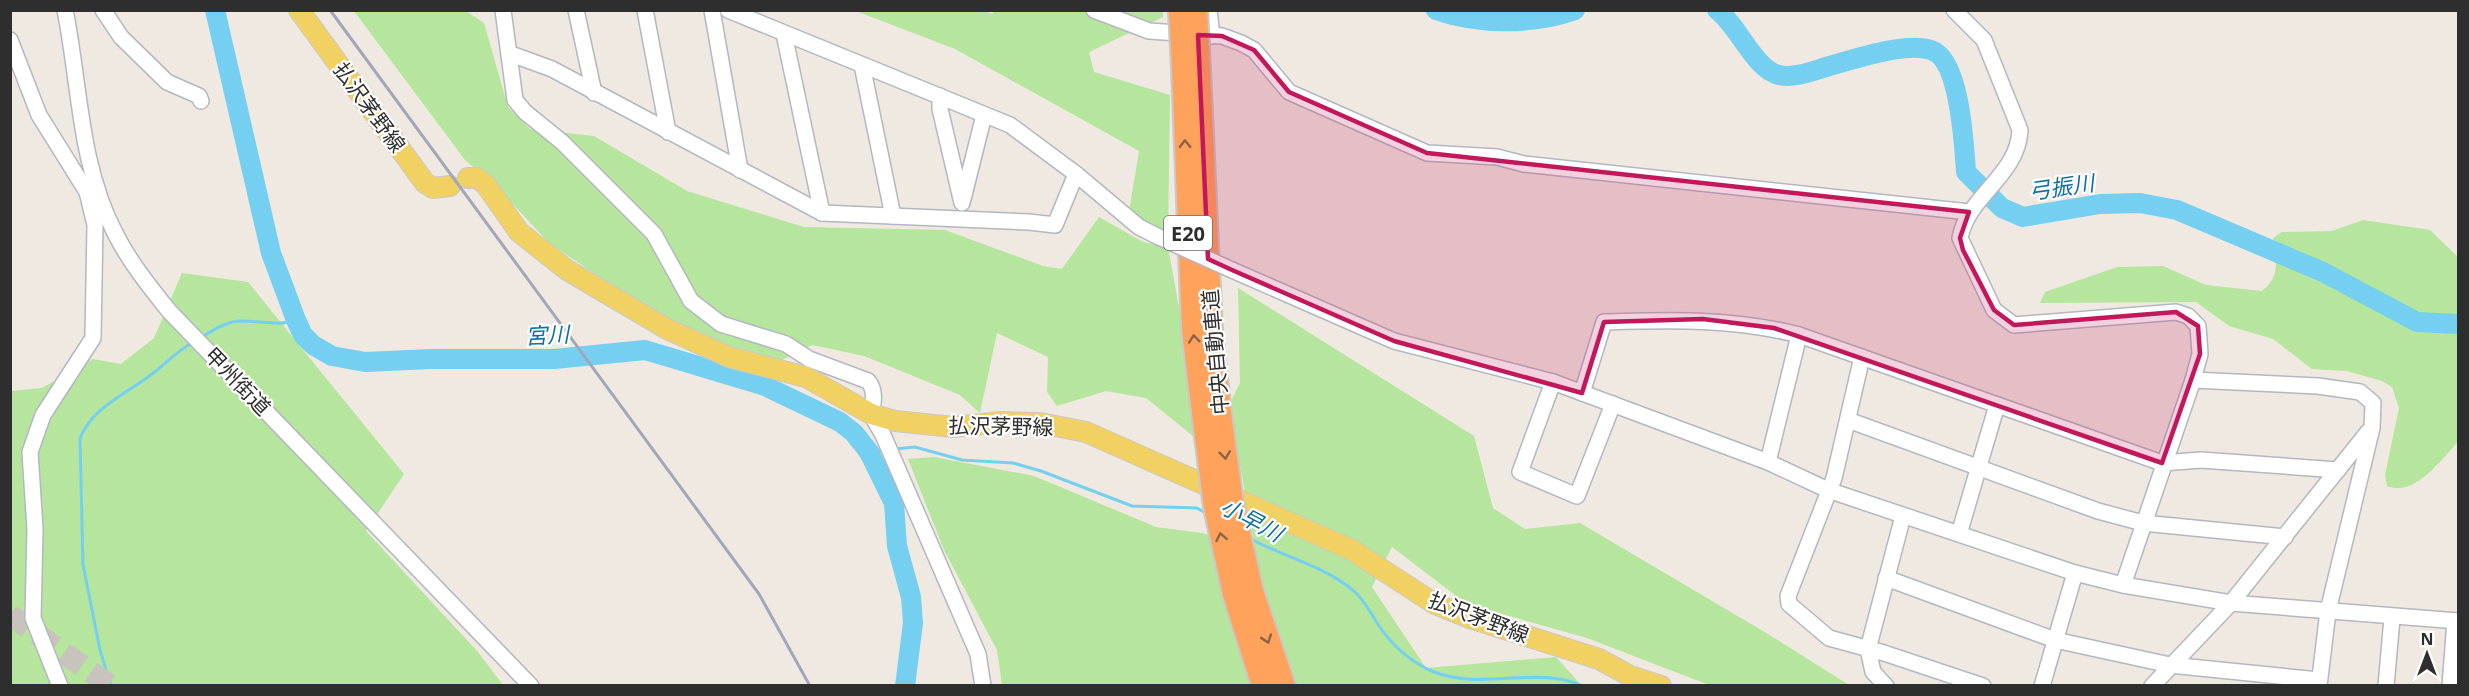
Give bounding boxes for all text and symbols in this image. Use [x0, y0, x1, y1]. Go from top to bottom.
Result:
street label: 払沢茅野線 [328, 56, 412, 158]
one-way arrow [1179, 140, 1191, 149]
water label: 弓振川 [2026, 166, 2098, 205]
road number: E20 [1164, 216, 1212, 250]
street label: 中央自動車道 [1196, 288, 1234, 416]
water label: 宮川 [524, 318, 572, 350]
one-way arrow [1188, 334, 1201, 343]
street label: 甲州街道 [199, 341, 277, 421]
street label: 払沢茅野線 [948, 411, 1054, 441]
one-way arrow [1218, 451, 1231, 460]
water label: 小早川 [1216, 490, 1290, 549]
one-way arrow [1215, 532, 1228, 542]
street label: 払沢茅野線 [1425, 585, 1533, 649]
north arrow [2397, 624, 2457, 684]
text: N [2420, 628, 2434, 650]
one-way arrow [1260, 633, 1273, 644]

